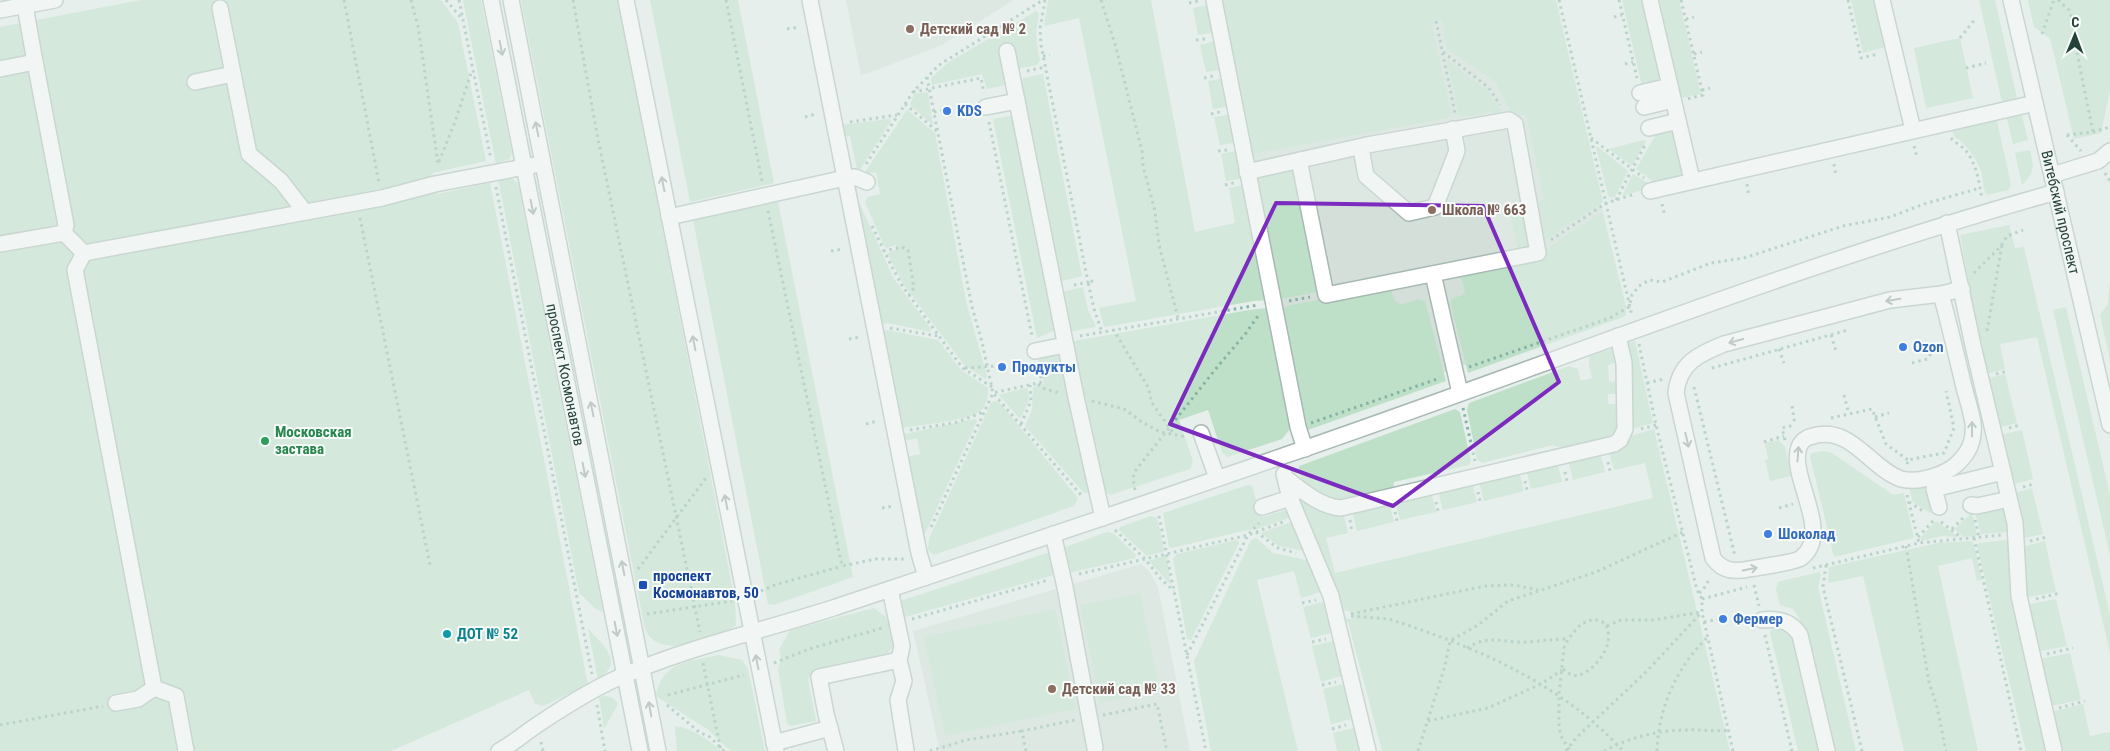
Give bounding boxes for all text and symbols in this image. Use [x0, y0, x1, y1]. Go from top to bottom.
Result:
north arrow [2050, 10, 2100, 60]
text: С [2071, 14, 2079, 30]
place label: Детский сад № 2 [920, 20, 1026, 38]
marker: Детский сад № 2 [904, 23, 916, 35]
one-way arrow [496, 39, 506, 55]
place label: KDS [957, 102, 982, 120]
marker: KDS [941, 105, 953, 117]
one-way arrow [531, 122, 541, 138]
street label: Витебский проспект [2037, 149, 2084, 276]
one-way arrow [657, 176, 667, 192]
one-way arrow [528, 199, 538, 215]
place label: Школа № 663 [1442, 201, 1526, 219]
marker: Школа № 663 [1426, 204, 1438, 216]
one-way arrow [1885, 295, 1901, 305]
street label: проспект Космонавтов [542, 302, 588, 447]
one-way arrow [689, 335, 699, 351]
one-way arrow [1728, 337, 1744, 347]
place label: Ozon [1913, 338, 1944, 356]
marker: Ozon [1897, 341, 1909, 353]
place label: Продукты [1012, 358, 1076, 376]
marker: Продукты [996, 361, 1008, 373]
one-way arrow [587, 401, 596, 417]
one-way arrow [1967, 421, 1977, 438]
place label: Московская застава [275, 423, 352, 458]
one-way arrow [1683, 432, 1692, 448]
marker: Московская застава [259, 435, 271, 447]
one-way arrow [1794, 446, 1803, 462]
one-way arrow [580, 461, 589, 477]
one-way arrow [721, 495, 730, 511]
place label: Шоколад [1778, 525, 1836, 543]
marker: Шоколад [1762, 528, 1774, 540]
one-way arrow [618, 561, 628, 577]
one-way arrow [1741, 564, 1757, 573]
place label: проспект Космонавтов, 50 [653, 567, 759, 602]
marker: проспект Космонавтов, 50 [637, 579, 649, 591]
place label: Фермер [1733, 610, 1783, 628]
marker: Фермер [1717, 613, 1729, 625]
one-way arrow [611, 621, 621, 637]
place label: ДОТ № 52 [457, 625, 518, 643]
marker: ДОТ № 52 [441, 628, 453, 640]
one-way arrow [752, 654, 762, 670]
place label: Детский сад № 33 [1062, 680, 1176, 698]
marker: Детский сад № 33 [1046, 683, 1058, 695]
one-way arrow [644, 702, 654, 718]

